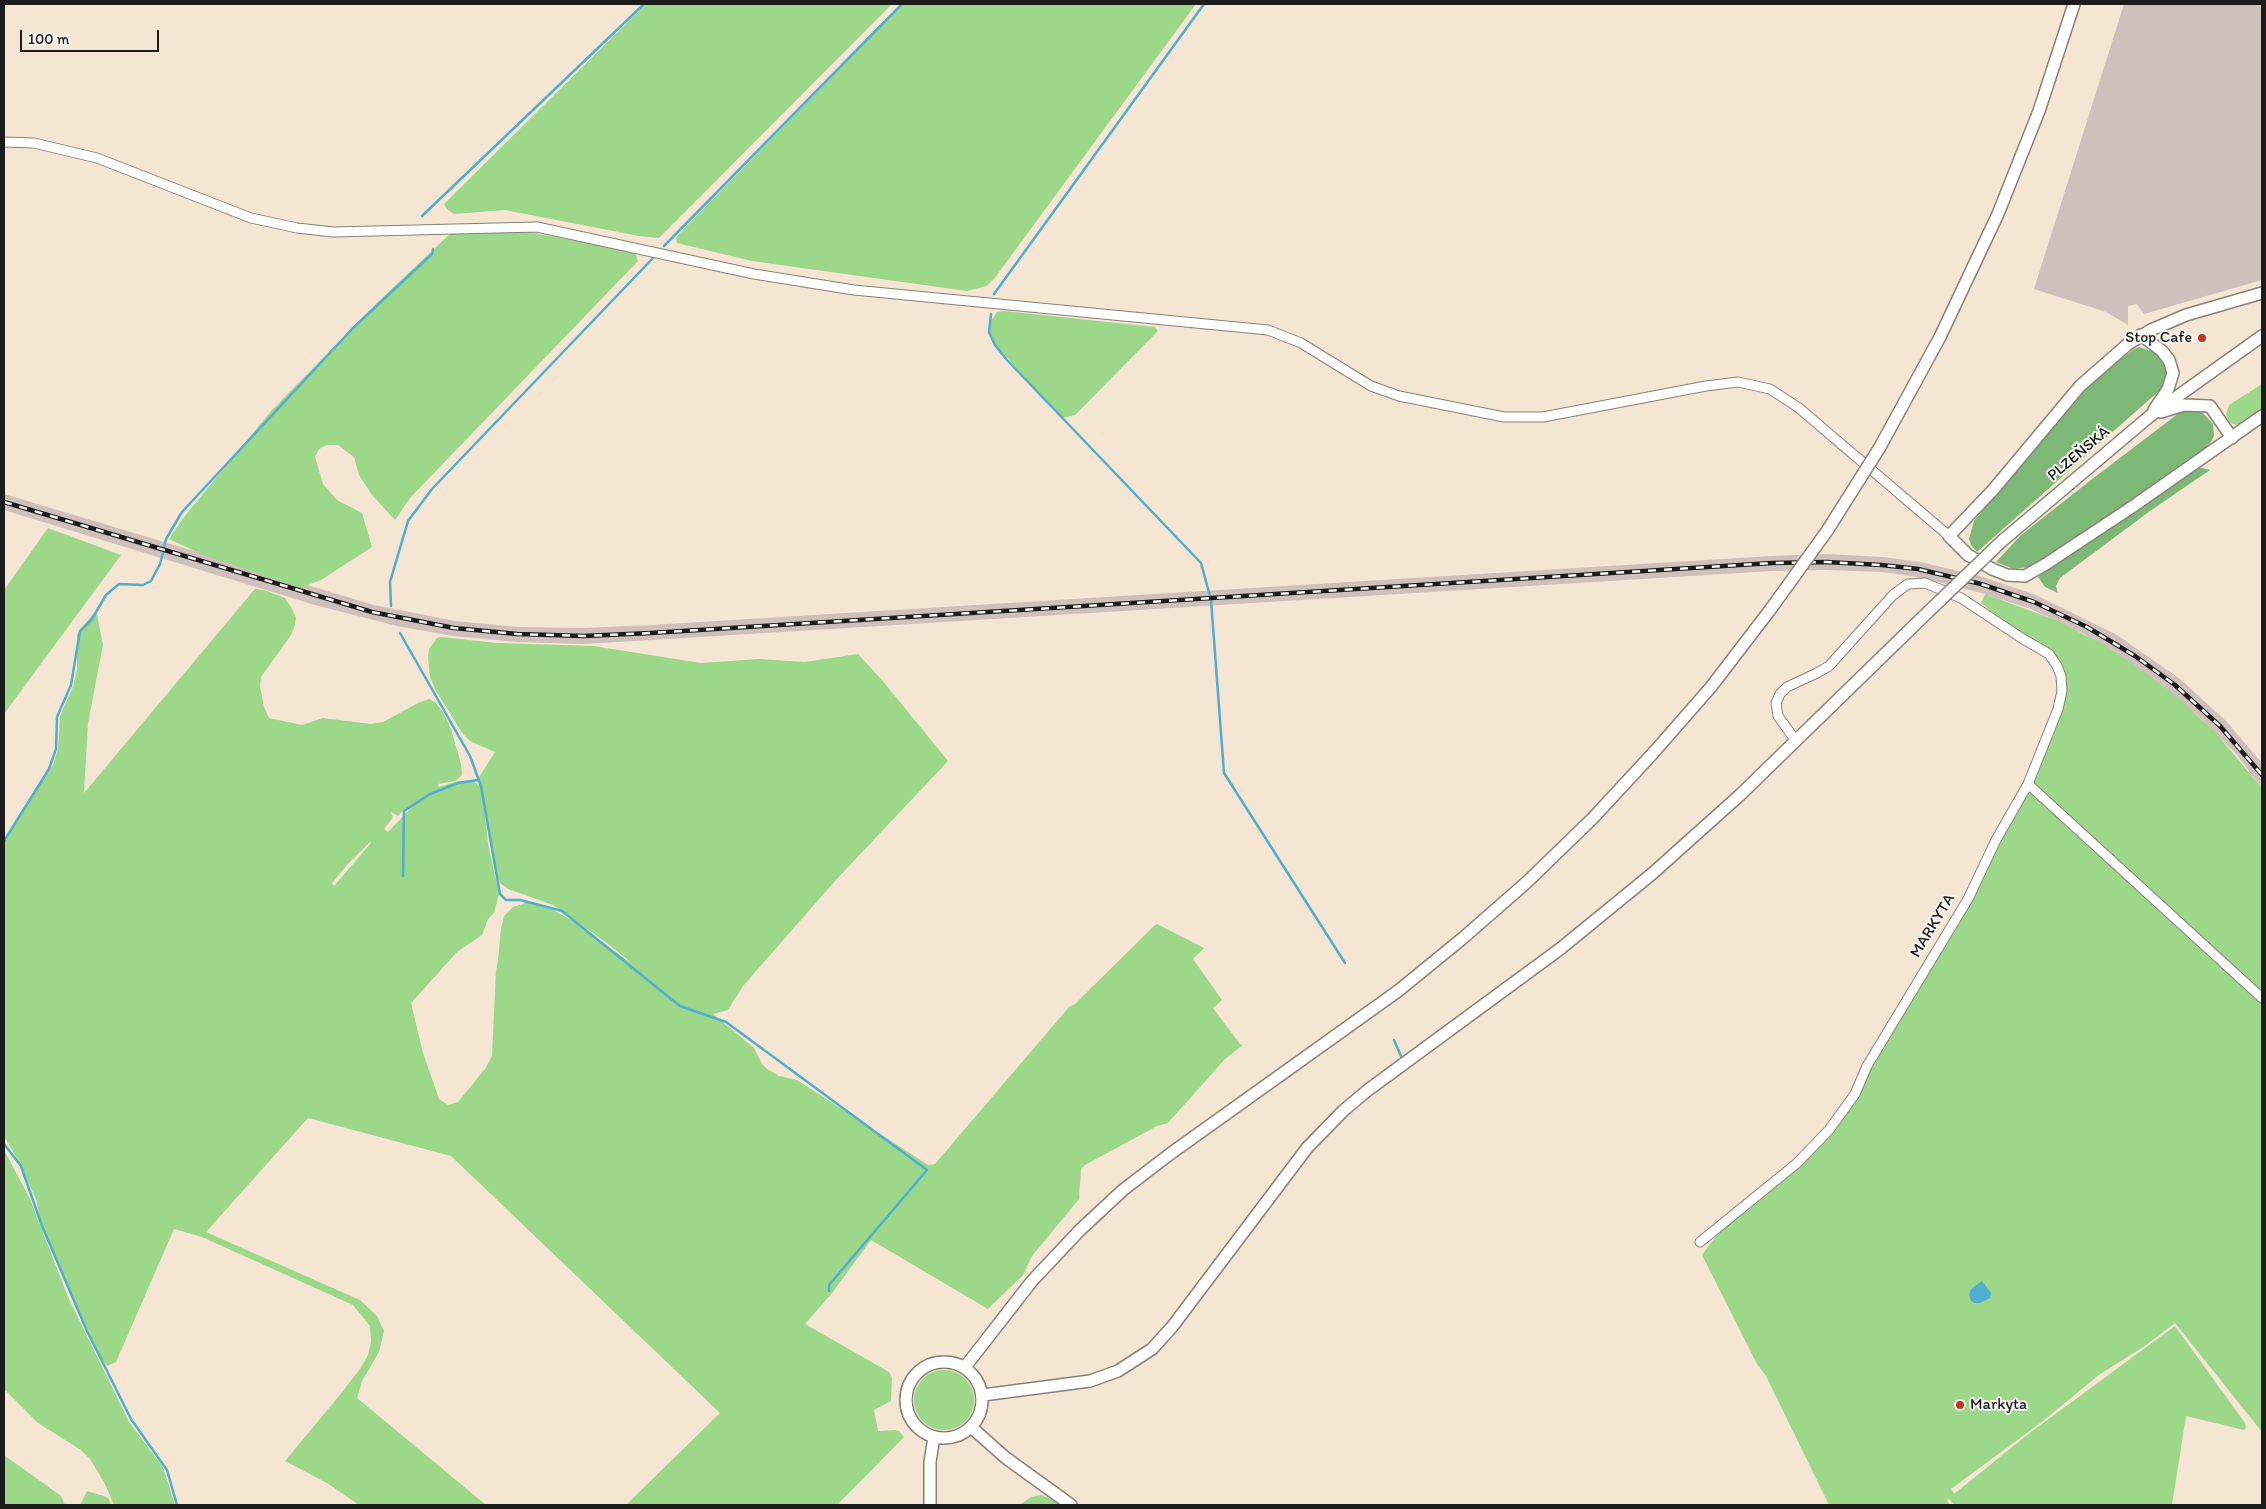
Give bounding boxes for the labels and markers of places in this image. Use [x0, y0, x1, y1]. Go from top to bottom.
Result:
place label: Stop Cafe [2125, 328, 2192, 348]
marker: Stop Cafe [2196, 332, 2208, 344]
place label: Markyta [1970, 1395, 2027, 1415]
marker: Markyta [1954, 1399, 1966, 1411]

